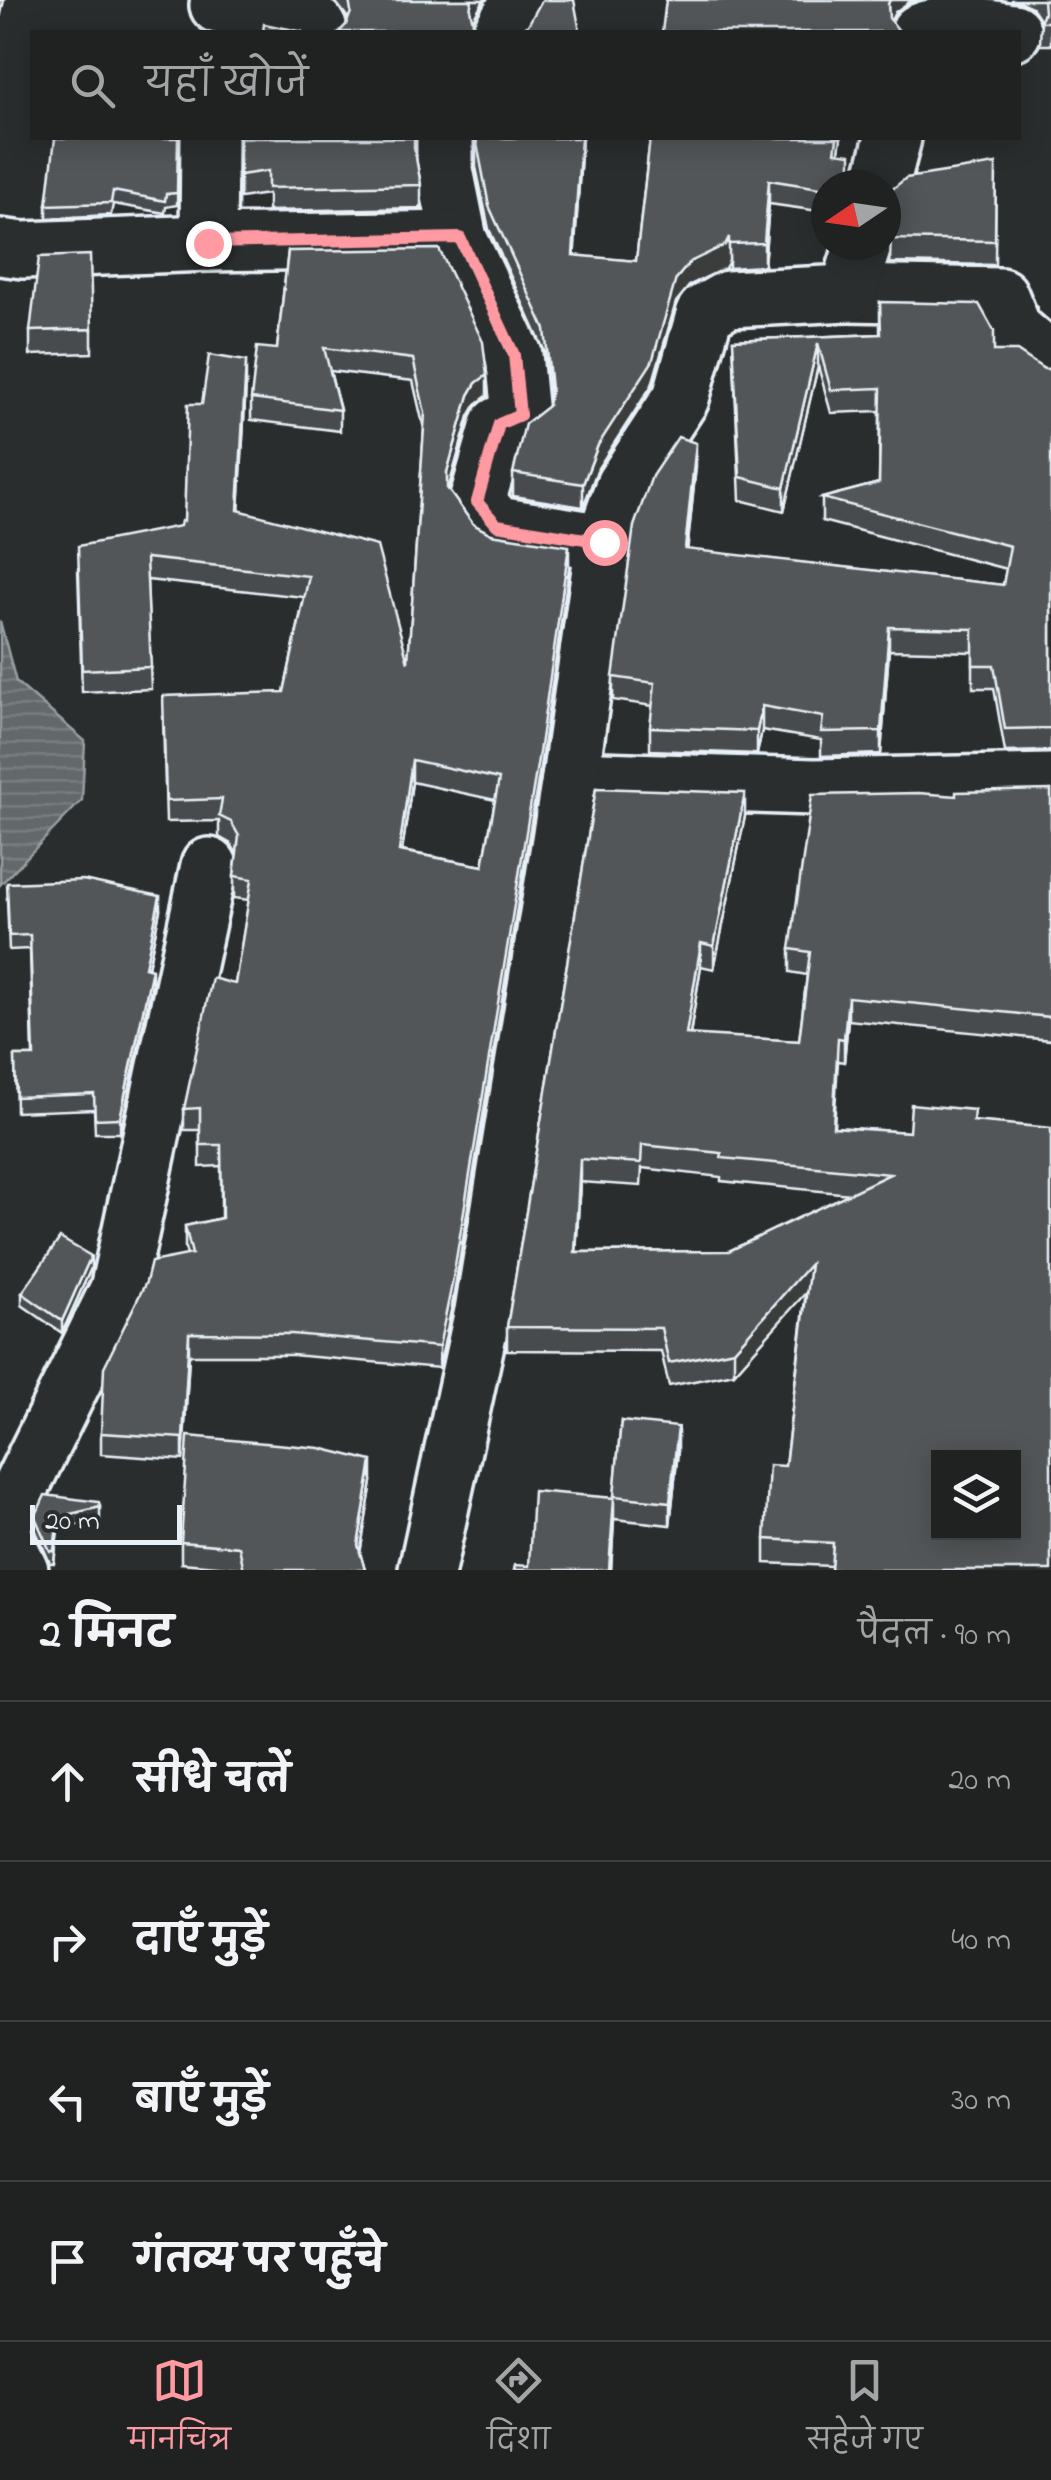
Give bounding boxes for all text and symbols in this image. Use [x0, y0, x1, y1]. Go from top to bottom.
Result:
search box [30, 30, 1021, 140]
icon: search [65, 58, 120, 113]
text: यहाँ खोजें [145, 58, 308, 114]
north arrow [811, 170, 901, 260]
route end [186, 221, 232, 267]
route start [582, 520, 628, 566]
map controls [931, 1450, 1021, 1540]
button: layers [931, 1450, 1021, 1540]
scale bar [30, 1500, 182, 1544]
text: 20 m [45, 1502, 100, 1543]
text: 2 मिनट [40, 1605, 173, 1666]
text: पैदल · 90 m [858, 1613, 1011, 1660]
icon: ahead [40, 1754, 95, 1809]
text: सीधे चलें [135, 1754, 290, 1810]
text: 20 m [948, 1758, 1011, 1805]
icon: right [40, 1914, 95, 1969]
text: दाएँ मुड़ें [135, 1914, 267, 1970]
text: 40 m [951, 1918, 1011, 1965]
icon: left [40, 2074, 95, 2129]
text: बाएँ मुड़ें [135, 2074, 268, 2130]
text: 30 m [951, 2078, 1011, 2125]
icon: arrive [40, 2234, 95, 2289]
text: गंतव्य पर पहुँचे [135, 2234, 385, 2290]
tab: मानचित्र [128, 2353, 231, 2470]
tab: दिशा [487, 2353, 551, 2470]
tab: सहेजे गए [807, 2353, 923, 2470]

